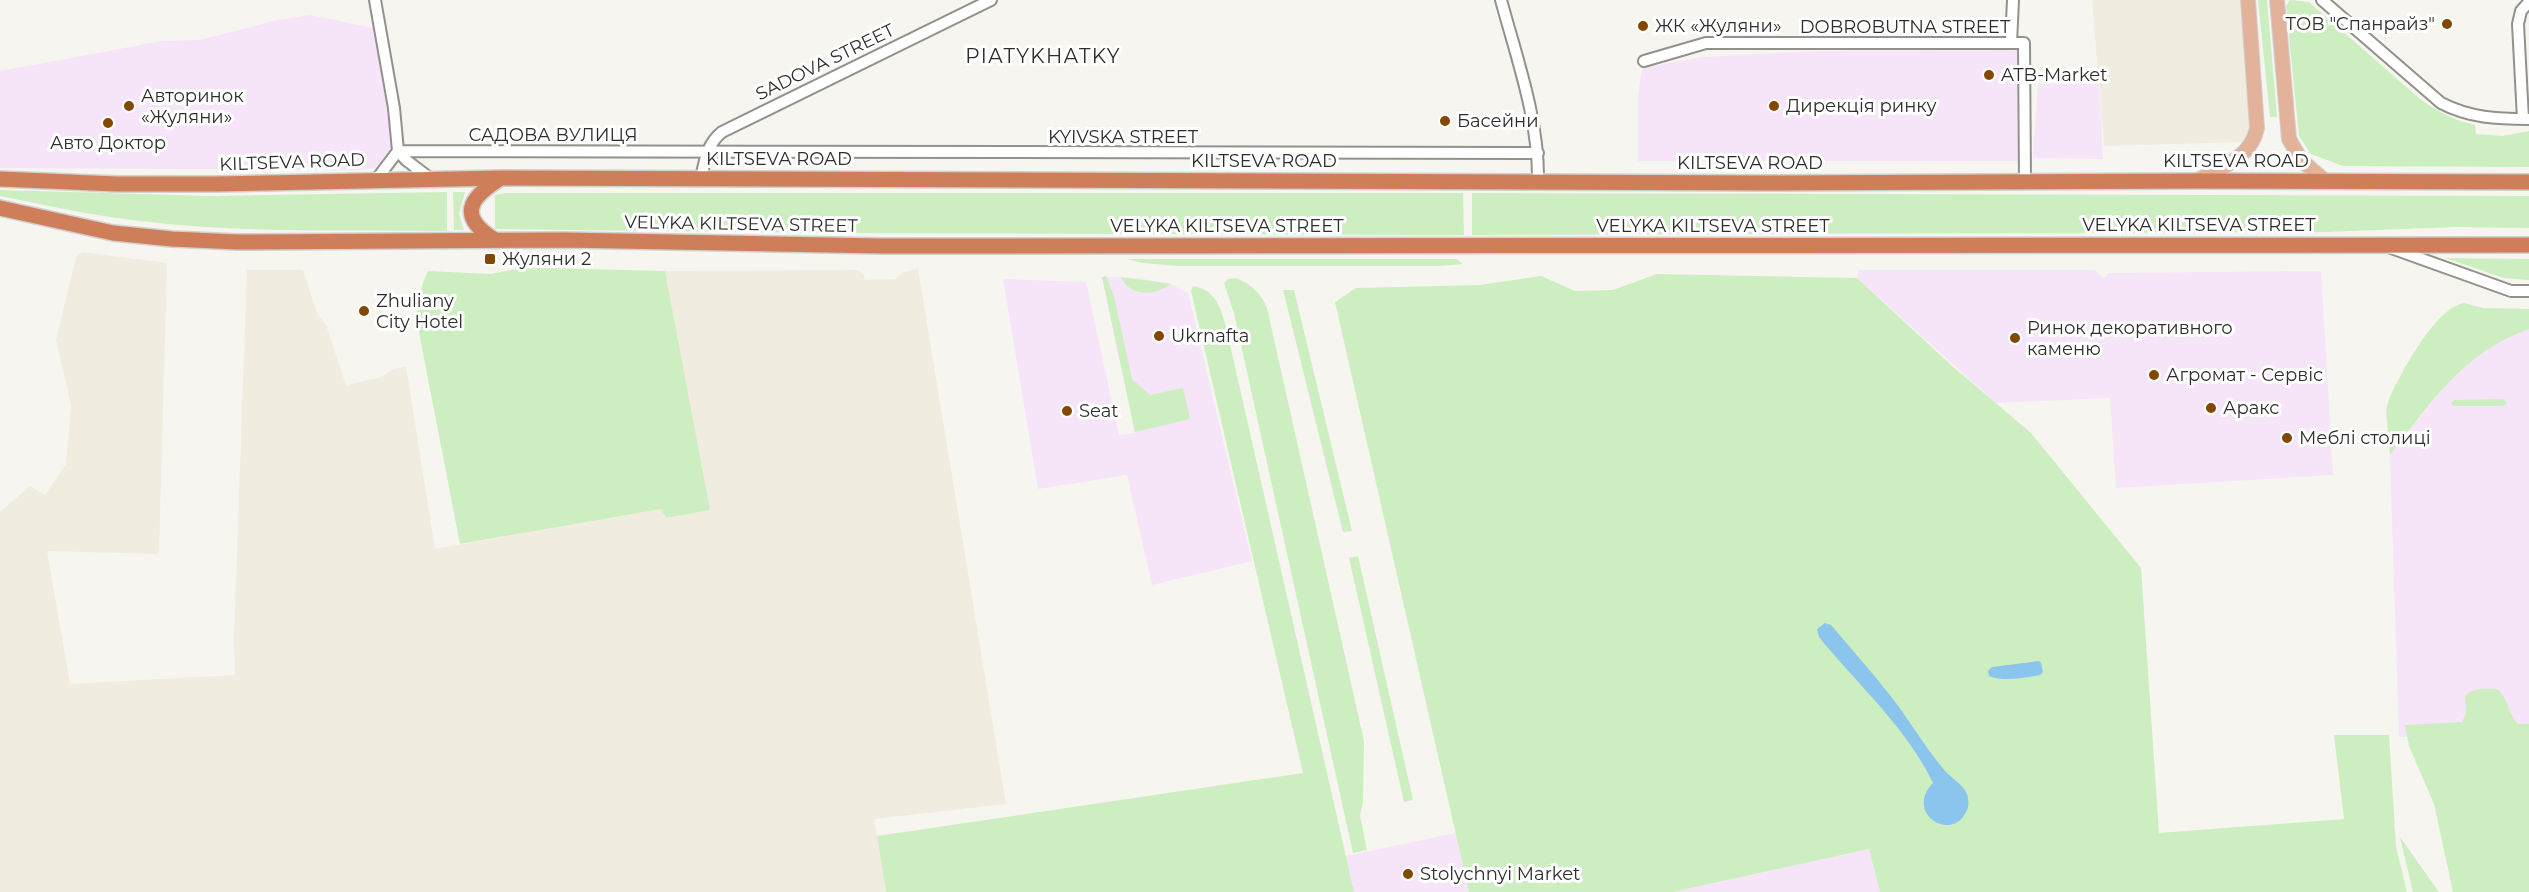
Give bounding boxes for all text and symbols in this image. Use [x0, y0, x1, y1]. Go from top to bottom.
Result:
place label: ТОВ "Спанрайз" [2286, 13, 2435, 35]
place label: ЖК «Жуляни» [1655, 15, 1781, 37]
street label: DOBROBUTNA STREET [1800, 16, 2011, 38]
marker: ТОВ "Спанрайз" [2440, 17, 2454, 31]
street label: SADOVA STREET [752, 19, 899, 105]
marker: ЖК «Жуляни» [1636, 19, 1650, 33]
district label: PIATYKHATKY [965, 44, 1121, 68]
place label: ATB-Market [2001, 64, 2108, 86]
marker: ATB-Market [1982, 68, 1996, 82]
place label: Авторинок «Жуляни» [141, 85, 244, 128]
place label: Дирекція ринку [1786, 95, 1936, 117]
marker: Авторинок «Жуляни» [122, 99, 136, 113]
marker: Дирекція ринку [1767, 99, 1781, 113]
place label: Басейни [1457, 110, 1539, 132]
marker: Басейни [1438, 114, 1452, 128]
marker: Авто Доктор [101, 116, 115, 130]
street label: САДОВА ВУЛИЦЯ [468, 124, 638, 146]
street label: KYIVSKA STREET [1048, 126, 1199, 148]
place label: Авто Доктор [50, 132, 166, 154]
street label: KILTSEVA ROAD [219, 148, 365, 176]
street label: KILTSEVA ROAD [706, 148, 852, 170]
street label: KILTSEVA ROAD [1191, 150, 1337, 172]
street label: KILTSEVA ROAD [2163, 150, 2309, 172]
street label: KILTSEVA ROAD [1677, 152, 1823, 174]
street label: VELYKA KILTSEVA STREET [624, 211, 859, 237]
street label: VELYKA KILTSEVA STREET [2082, 214, 2316, 236]
street label: VELYKA KILTSEVA STREET [1110, 215, 1344, 237]
street label: VELYKA KILTSEVA STREET [1596, 215, 1830, 237]
place label: Жуляни 2 [502, 248, 591, 270]
marker: Жуляни 2 [483, 252, 497, 266]
place label: Zhuliany City Hotel [376, 290, 463, 333]
marker: Zhuliany City Hotel [357, 304, 371, 318]
place label: Ринок декоративного каменю [2027, 317, 2233, 360]
place label: Ukrnafta [1171, 325, 1249, 347]
marker: Ukrnafta [1152, 329, 1166, 343]
marker: Ринок декоративного каменю [2008, 331, 2022, 345]
place label: Агромат - Сервіс [2166, 364, 2323, 386]
marker: Агромат - Сервіс [2147, 368, 2161, 382]
place label: Аракс [2223, 397, 2279, 419]
place label: Seat [1079, 400, 1119, 422]
marker: Аракс [2204, 401, 2218, 415]
marker: Seat [1060, 404, 1074, 418]
place label: Меблі столиці [2299, 427, 2431, 449]
marker: Меблі столиці [2280, 431, 2294, 445]
place label: Stolychnyi Market [1420, 863, 1580, 885]
marker: Stolychnyi Market [1401, 867, 1415, 881]

